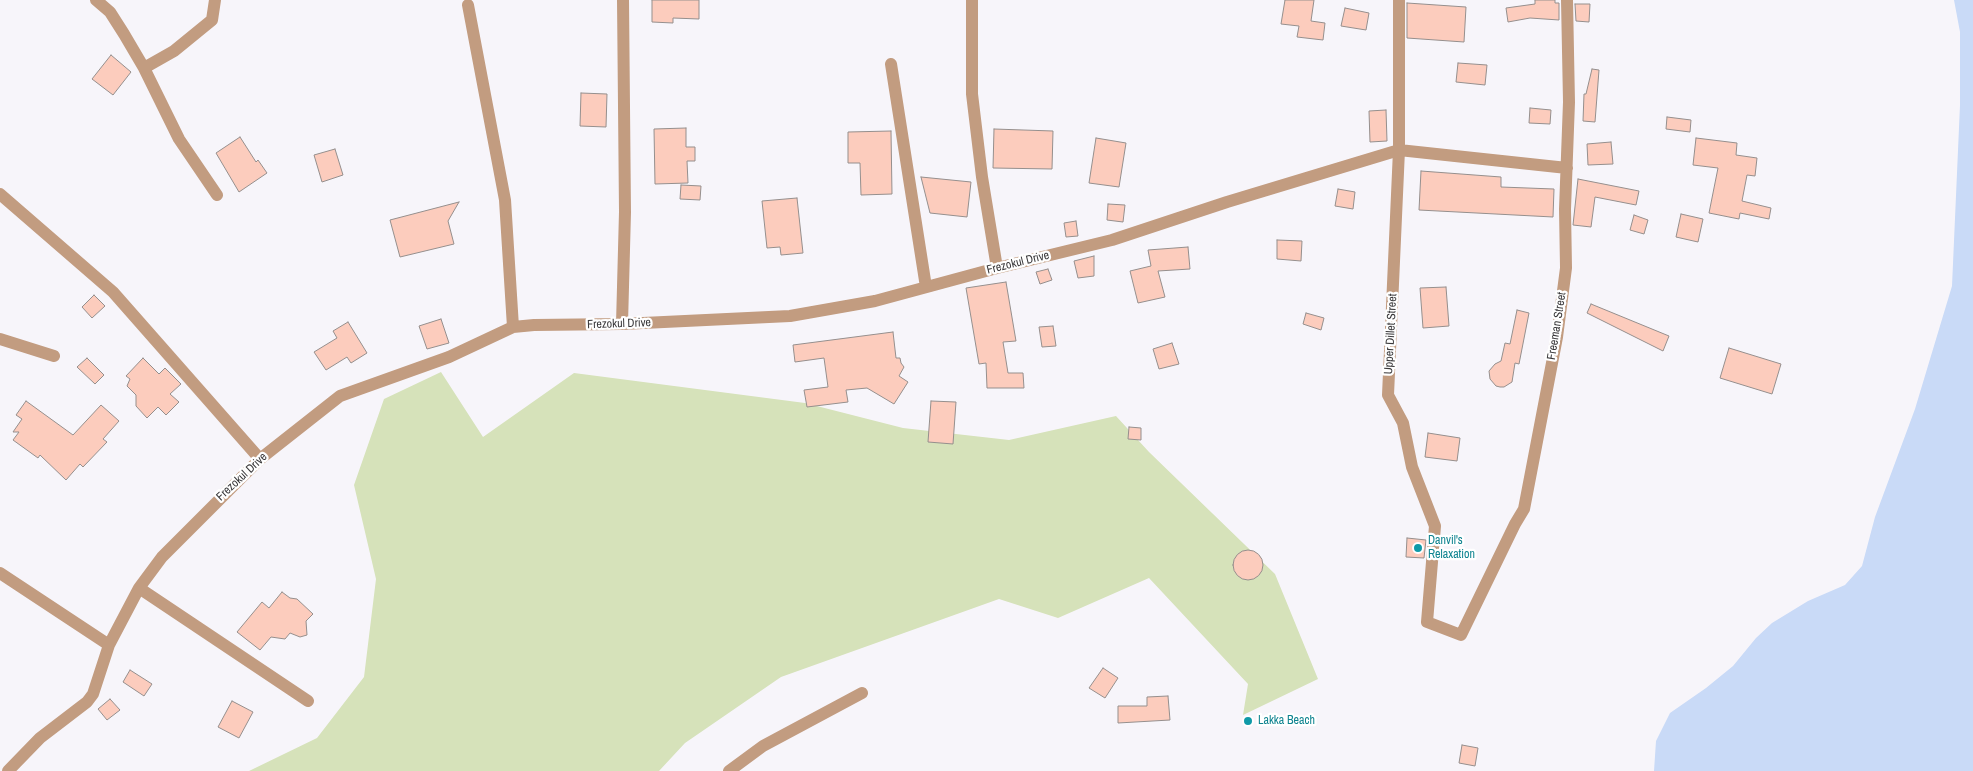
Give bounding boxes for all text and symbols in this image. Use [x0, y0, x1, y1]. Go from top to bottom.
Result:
street label: Frezokul Drive [985, 248, 1051, 278]
street label: Freeman Street [1545, 291, 1569, 361]
street label: Upper Dillet Street [1382, 293, 1400, 375]
street label: Frezokul Drive [587, 316, 651, 332]
street label: Frezokul Drive [214, 450, 270, 504]
place label: Danvil's Relaxation [1428, 534, 1475, 562]
marker: Danvil's Relaxation [1412, 542, 1424, 554]
place label: Lakka Beach [1258, 714, 1315, 728]
marker: Lakka Beach [1242, 715, 1254, 727]

